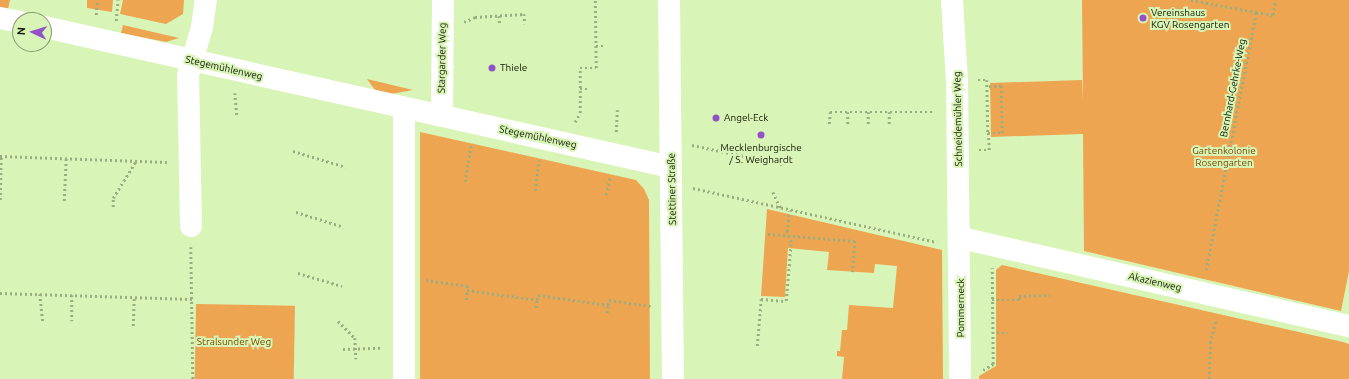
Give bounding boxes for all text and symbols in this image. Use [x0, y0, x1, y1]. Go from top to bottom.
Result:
place label: Vereinshaus KGV Rosengarten [1151, 6, 1230, 30]
north arrow [12, 12, 52, 52]
marker: Vereinshaus KGV Rosengarten [1138, 13, 1148, 23]
street label: Stargarder Weg [435, 23, 449, 93]
text: N [15, 27, 27, 36]
street label: Bernhard-Gehrke-Weg [1218, 38, 1248, 138]
street label: Stegemühlenweg [184, 53, 264, 83]
place label: Thiele [500, 62, 527, 74]
marker: Thiele [487, 63, 497, 73]
street label: Schneidemühler Weg [951, 71, 965, 167]
place label: Angel-Eck [724, 112, 768, 124]
marker: Angel-Eck [711, 113, 721, 123]
street label: Stegemühlenweg [498, 123, 578, 151]
marker: Mecklenburgische / S. Weighardt [756, 130, 766, 140]
place label: Mecklenburgische / S. Weighardt [720, 141, 802, 164]
park label: Gartenkolonie Rosengarten [1192, 144, 1256, 168]
street label: Stettiner Straße [665, 153, 679, 225]
street label: Akazienweg [1127, 270, 1183, 294]
street label: Pommerneck [955, 278, 967, 338]
park label: Stralsunder Weg [197, 336, 271, 348]

